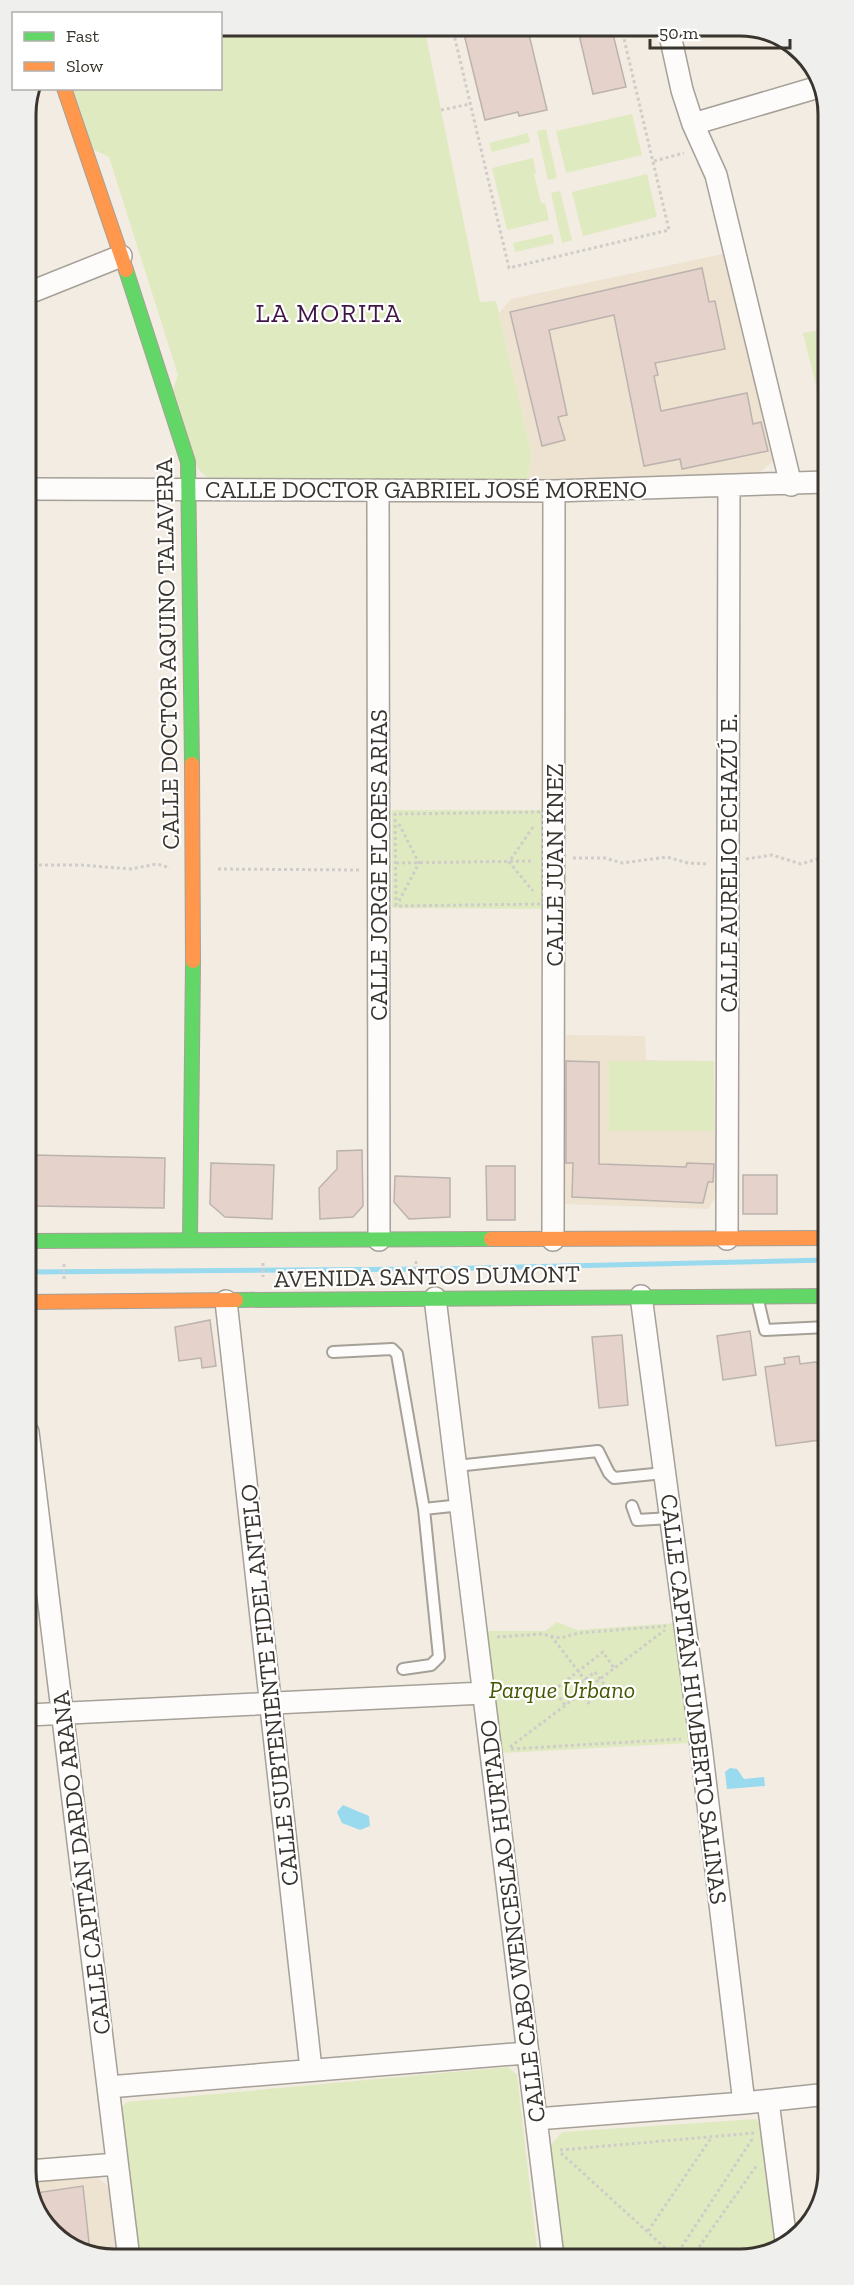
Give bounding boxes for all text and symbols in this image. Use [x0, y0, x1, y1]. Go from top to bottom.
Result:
legend [12, 12, 222, 90]
scale bar [650, 12, 790, 50]
text: 50 m [659, 22, 699, 44]
text: Fast [66, 25, 99, 47]
text: Slow [66, 55, 103, 77]
district label: LA MORITA [256, 297, 402, 329]
street label: CALLE DOCTOR AQUINO TALAVERA [149, 458, 185, 850]
street label: CALLE DOCTOR GABRIEL JOSÉ MORENO [205, 475, 647, 504]
street label: CALLE JORGE FLORES ARIAS [364, 709, 393, 1021]
street label: CALLE AURELIO ECHAZÚ E. [714, 713, 743, 1013]
street label: CALLE JUAN KNEZ [540, 763, 569, 967]
street label: AVENIDA SANTOS DUMONT [274, 1259, 580, 1293]
street label: CALLE SUBTENIENTE FIDEL ANTELO [233, 1483, 305, 1887]
street label: CALLE CAPITÁN HUMBERTO SALINAS [654, 1492, 734, 1906]
park label: Parque Urbano [489, 1675, 635, 1704]
street label: CALLE CAPITÁN DARDO ARANA [45, 1689, 116, 2036]
street label: CALLE CABO WENCESLAO HURTADO [473, 1718, 551, 2124]

